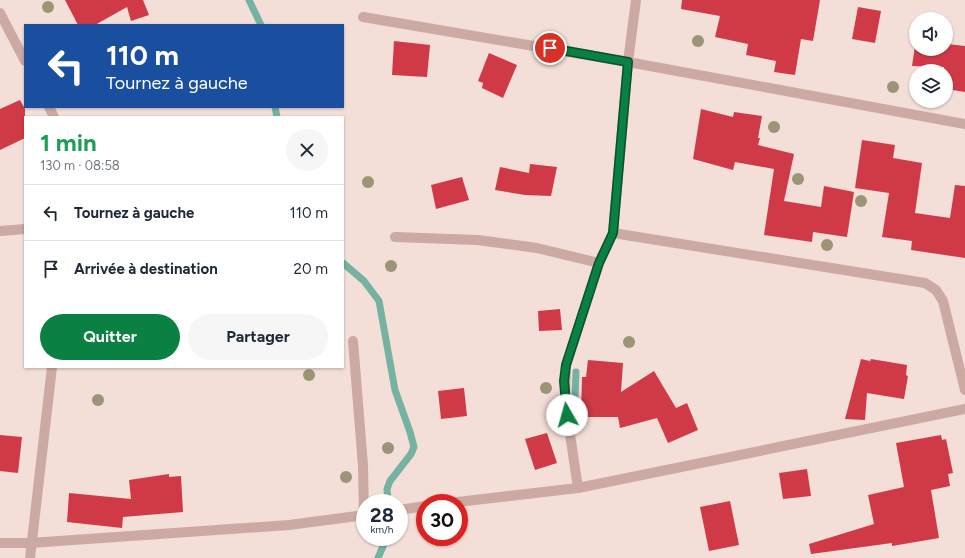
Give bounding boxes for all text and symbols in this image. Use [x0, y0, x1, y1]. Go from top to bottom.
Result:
map controls [909, 12, 953, 108]
button: sound [909, 12, 953, 56]
pin [533, 31, 567, 65]
icon: arrive [539, 37, 561, 59]
text: 110 m [106, 38, 179, 72]
icon: left [40, 40, 92, 92]
button: layers [909, 64, 953, 108]
text: Tournez à gauche [106, 72, 248, 94]
text: 1 min [40, 128, 97, 157]
button: close [286, 129, 328, 171]
text: 130 m · 08:58 [40, 158, 120, 173]
icon: left [40, 202, 62, 224]
text: Tournez à gauche [74, 204, 194, 222]
text: 110 m [290, 204, 328, 222]
icon: arrive [40, 258, 62, 280]
text: Arrivée à destination [74, 260, 218, 278]
text: 20 m [294, 260, 328, 278]
button: Quitter [40, 314, 180, 360]
button: Partager [188, 314, 328, 360]
position arrow [546, 394, 588, 436]
speed limit sign: 30 [416, 494, 468, 546]
text: 28 [370, 503, 394, 527]
text: km/h [371, 523, 393, 536]

